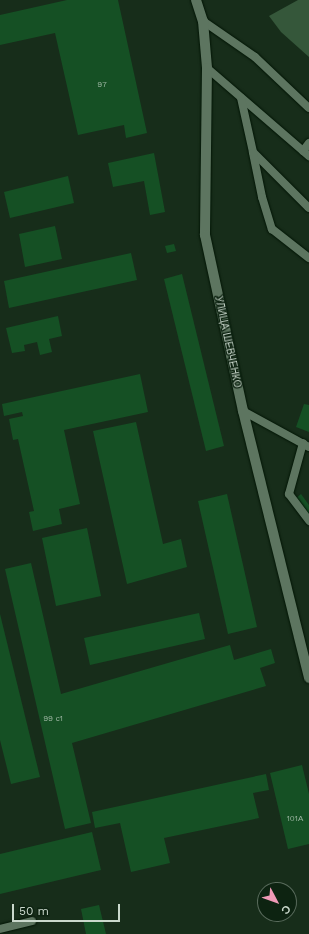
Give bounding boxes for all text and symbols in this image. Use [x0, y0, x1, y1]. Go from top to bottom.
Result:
house number: 97 [97, 80, 107, 90]
street label: УЛИЦА ШЕВЧЕНКО [212, 295, 244, 389]
house number: 99 с1 [43, 714, 63, 724]
house number: 101А [287, 814, 303, 824]
north arrow [257, 882, 297, 922]
scale bar [14, 896, 122, 922]
text: С [278, 902, 293, 917]
text: 50 m [19, 904, 49, 918]

